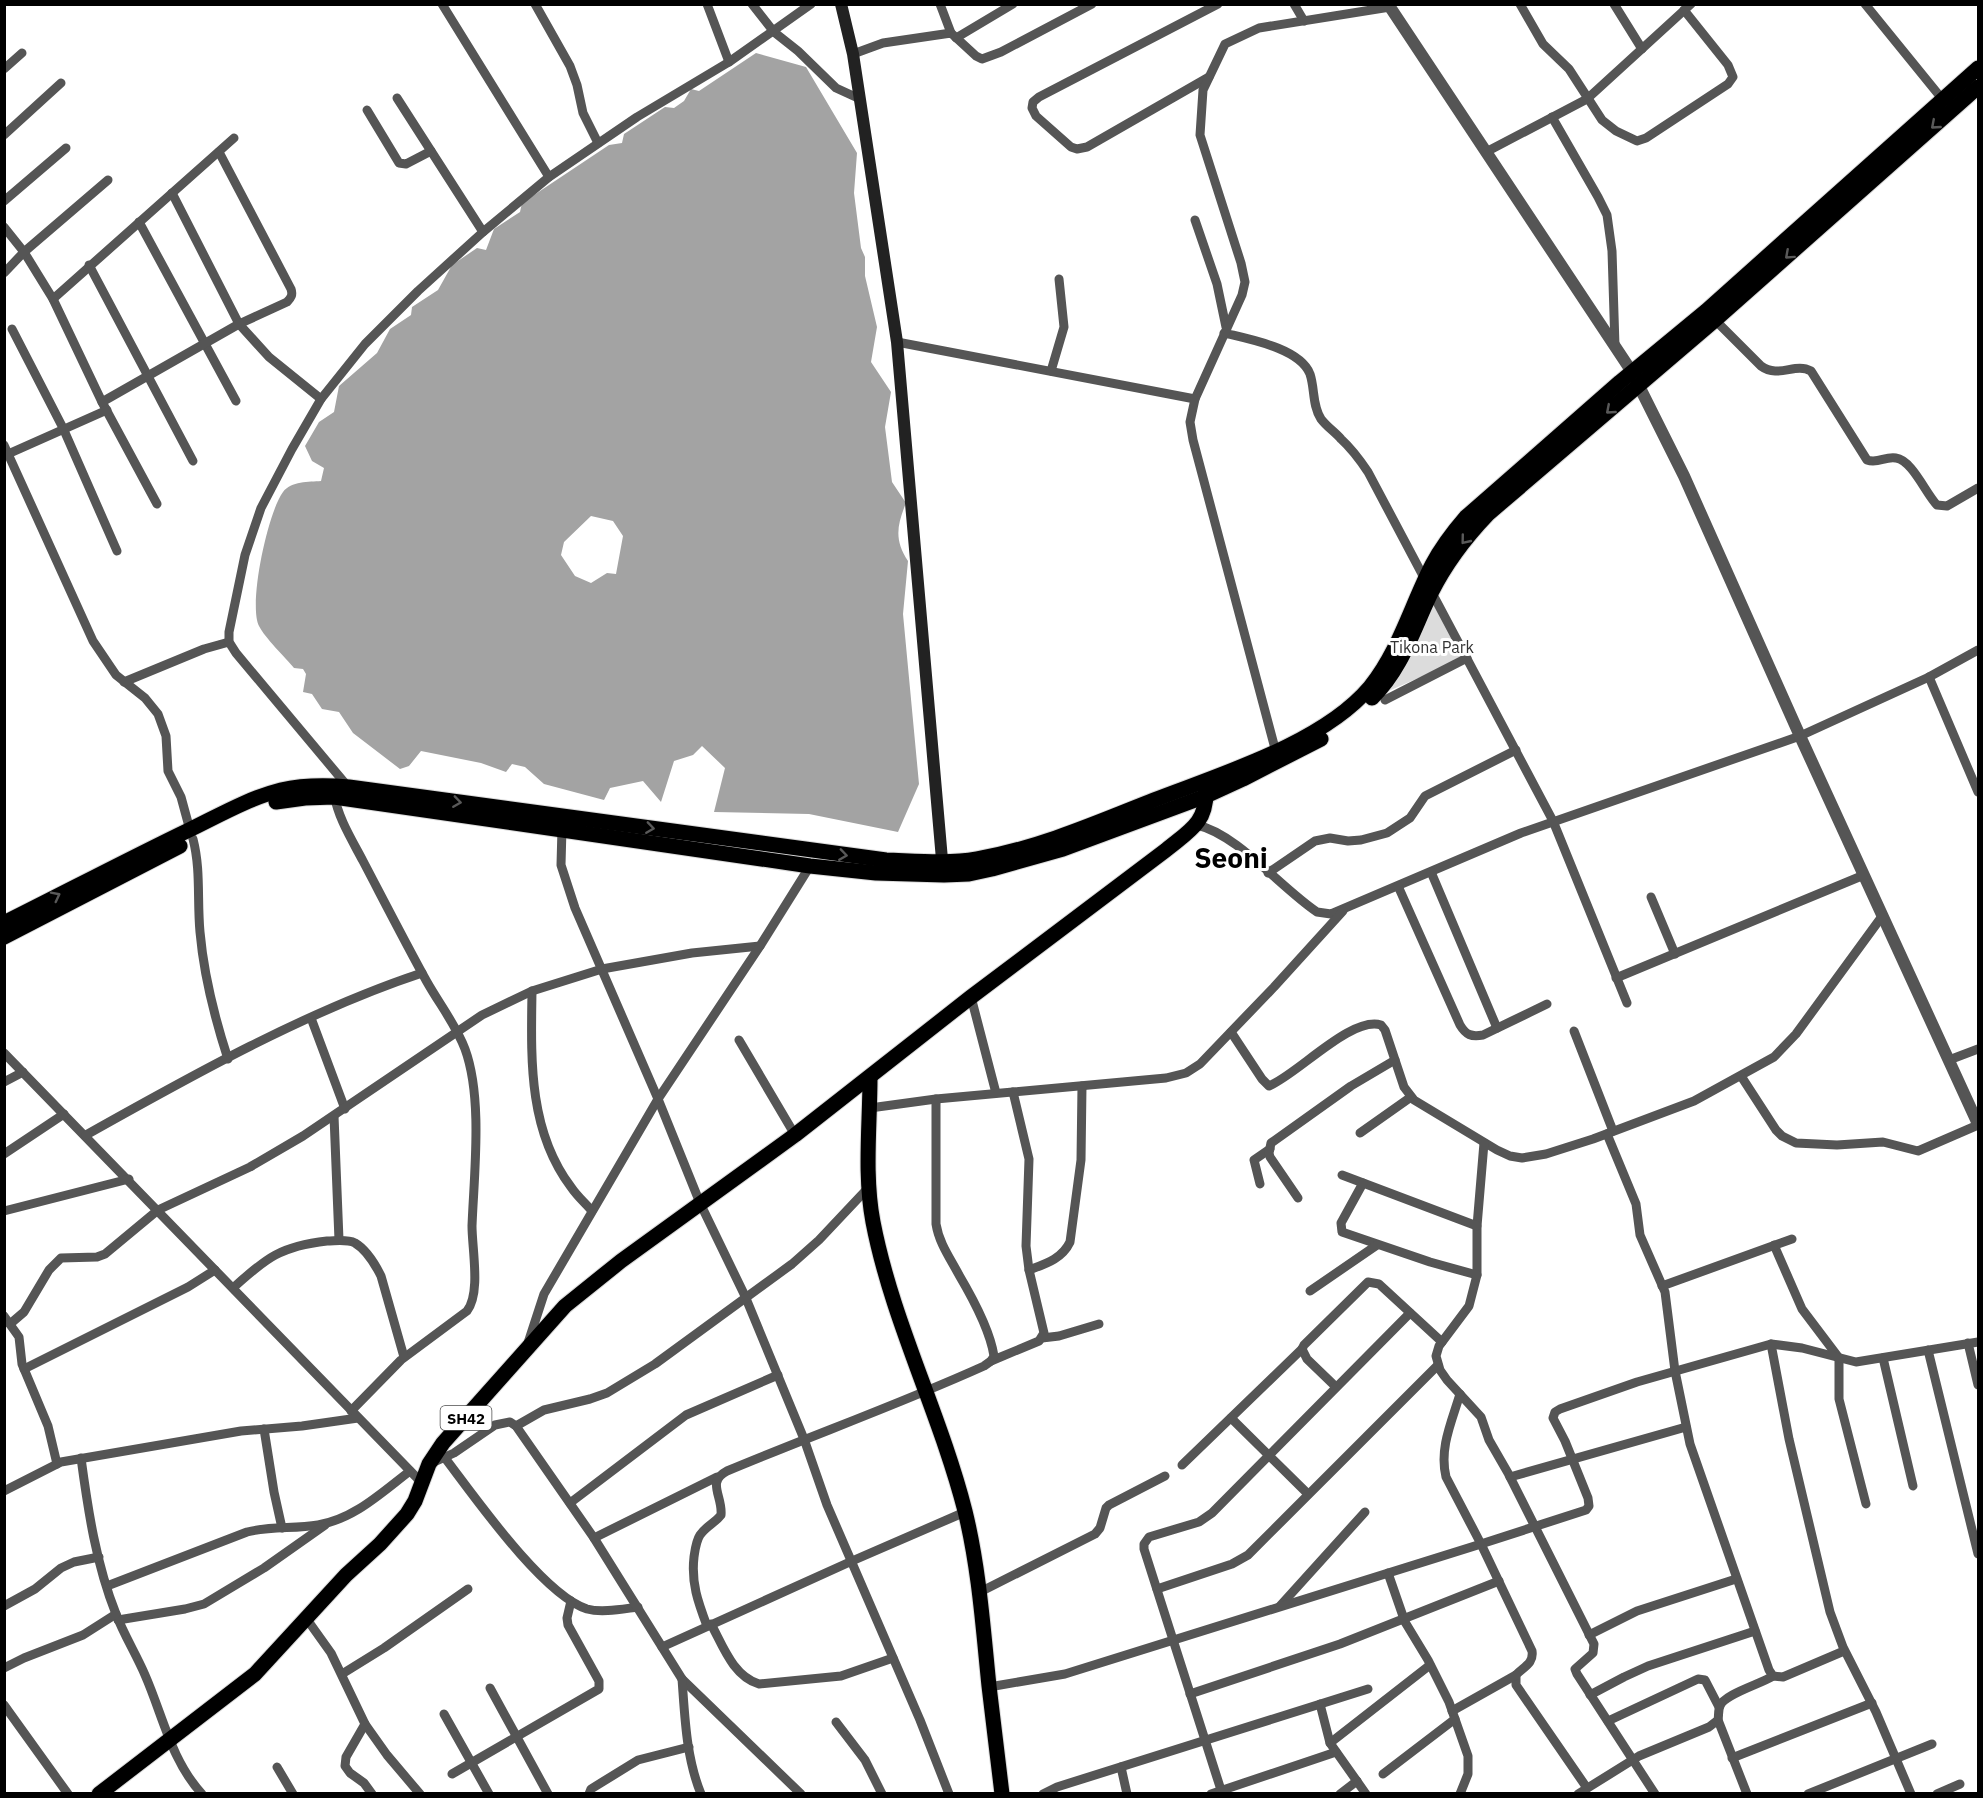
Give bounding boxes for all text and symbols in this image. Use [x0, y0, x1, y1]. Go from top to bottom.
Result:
one-way arrow [1931, 118, 1942, 129]
one-way arrow [1785, 248, 1795, 259]
one-way arrow [1606, 403, 1616, 414]
one-way arrow [1461, 533, 1472, 544]
park label: Tikona Park [1390, 637, 1475, 657]
one-way arrow [452, 796, 462, 808]
one-way arrow [646, 822, 655, 834]
district label: Seoni [1194, 839, 1268, 876]
one-way arrow [839, 848, 848, 860]
one-way arrow [50, 892, 61, 904]
road number: SH42 [440, 1406, 492, 1430]

